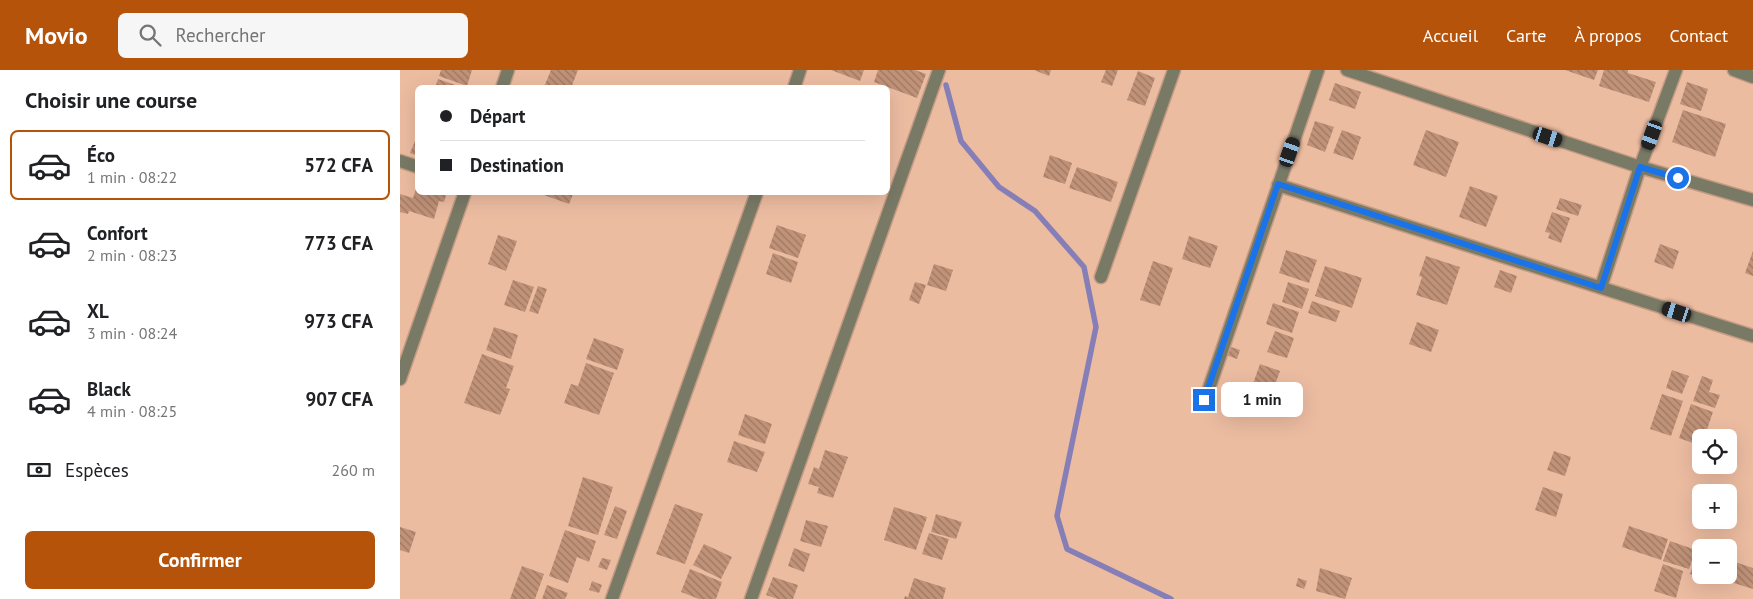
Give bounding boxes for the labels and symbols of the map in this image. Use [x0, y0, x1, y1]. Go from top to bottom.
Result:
car [1639, 118, 1664, 152]
car [1531, 125, 1564, 149]
car [1278, 135, 1301, 169]
route start [1667, 167, 1689, 189]
car [1660, 300, 1693, 324]
callout: 1 min [1222, 382, 1304, 418]
route end [1193, 389, 1215, 411]

